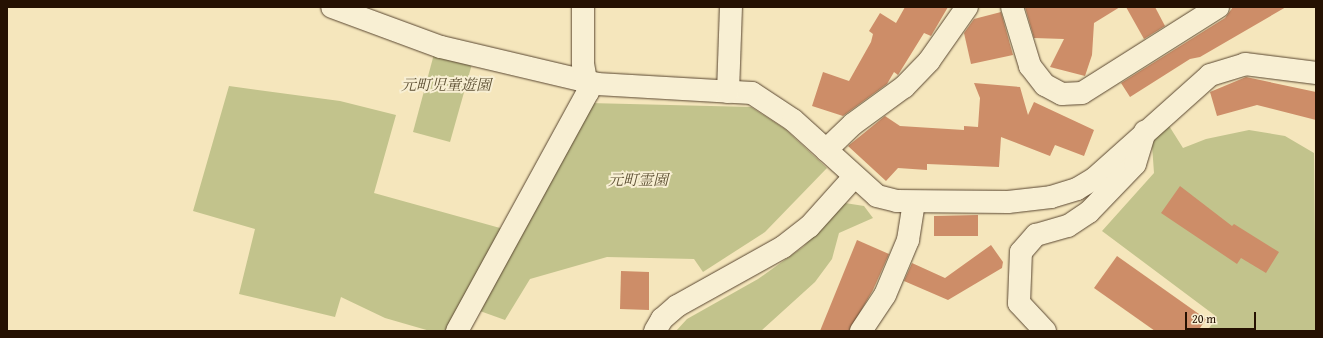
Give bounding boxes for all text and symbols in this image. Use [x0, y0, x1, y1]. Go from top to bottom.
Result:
park label: 元町児童遊園 [401, 76, 491, 94]
park label: 元町霊園 [608, 171, 668, 189]
scale bar [1187, 304, 1258, 330]
text: 20 m [1192, 310, 1216, 327]

